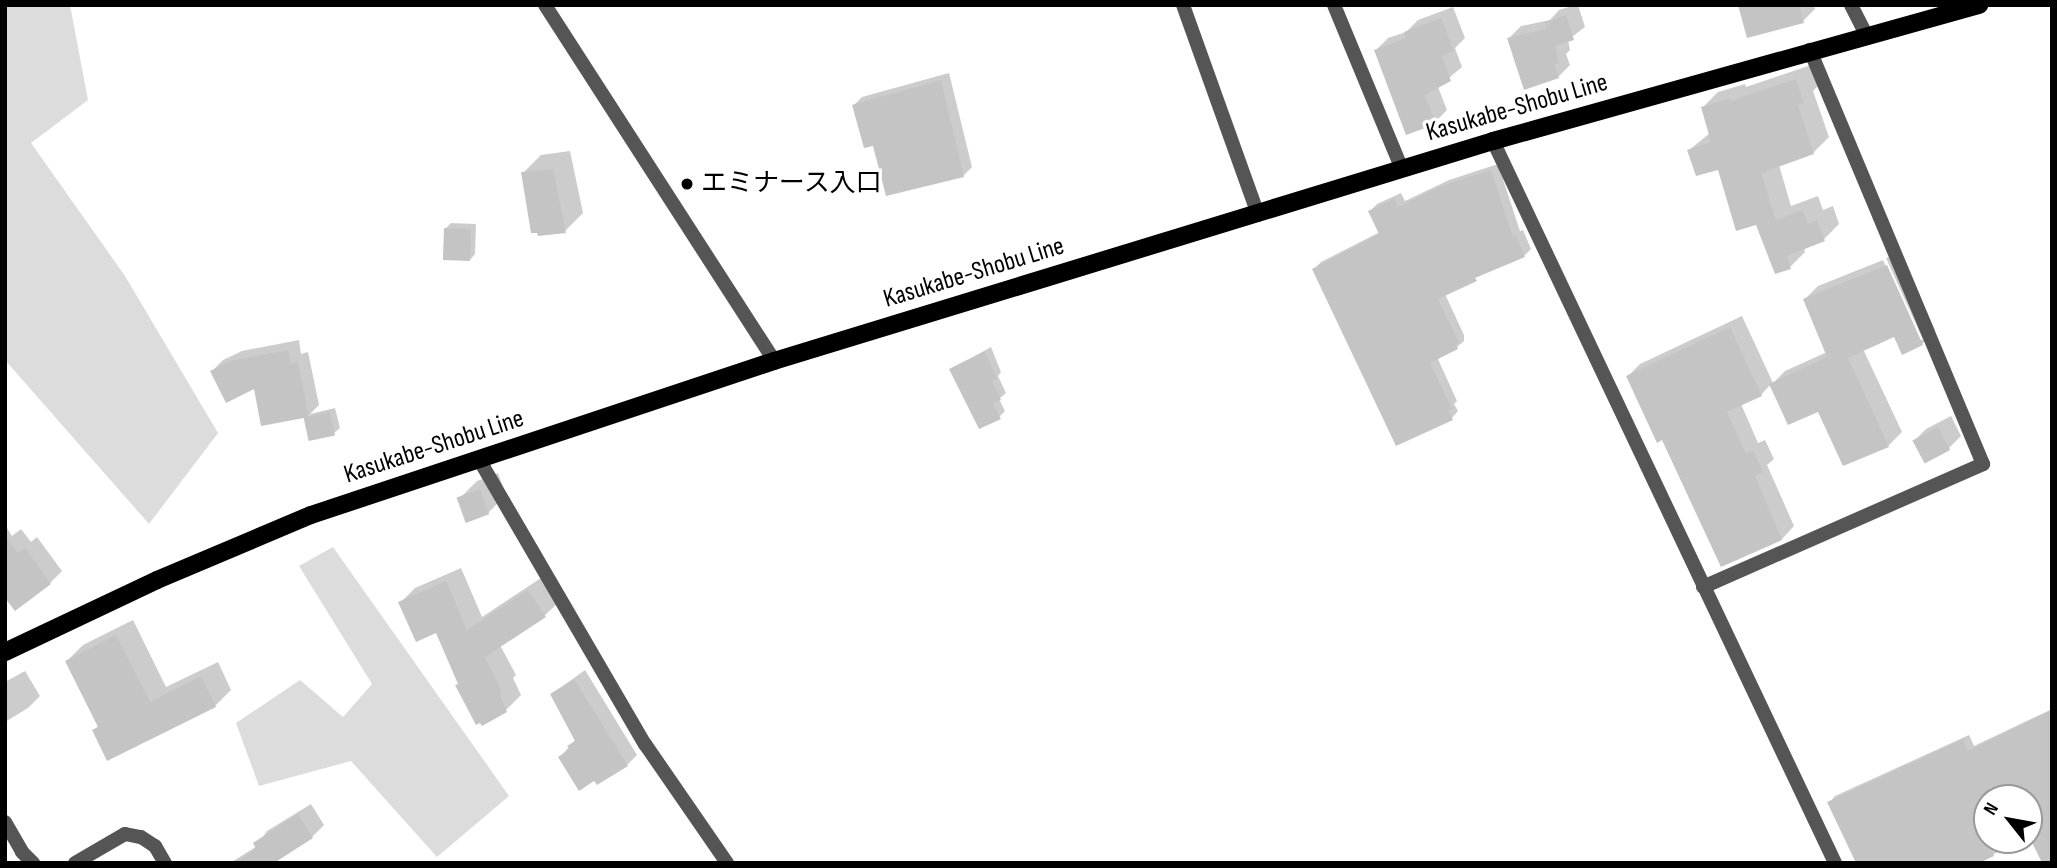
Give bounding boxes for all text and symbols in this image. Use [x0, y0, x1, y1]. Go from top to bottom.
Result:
street label: Kasukabe-Shobu Line [1423, 67, 1611, 149]
place label: エミナース入口 [701, 168, 883, 200]
marker: エミナース入口 [679, 176, 695, 192]
street label: Kasukabe-Shobu Line [880, 231, 1068, 315]
street label: Kasukabe-Shobu Line [340, 403, 528, 491]
north arrow [1973, 784, 2043, 854]
text: N [1979, 799, 2004, 819]

